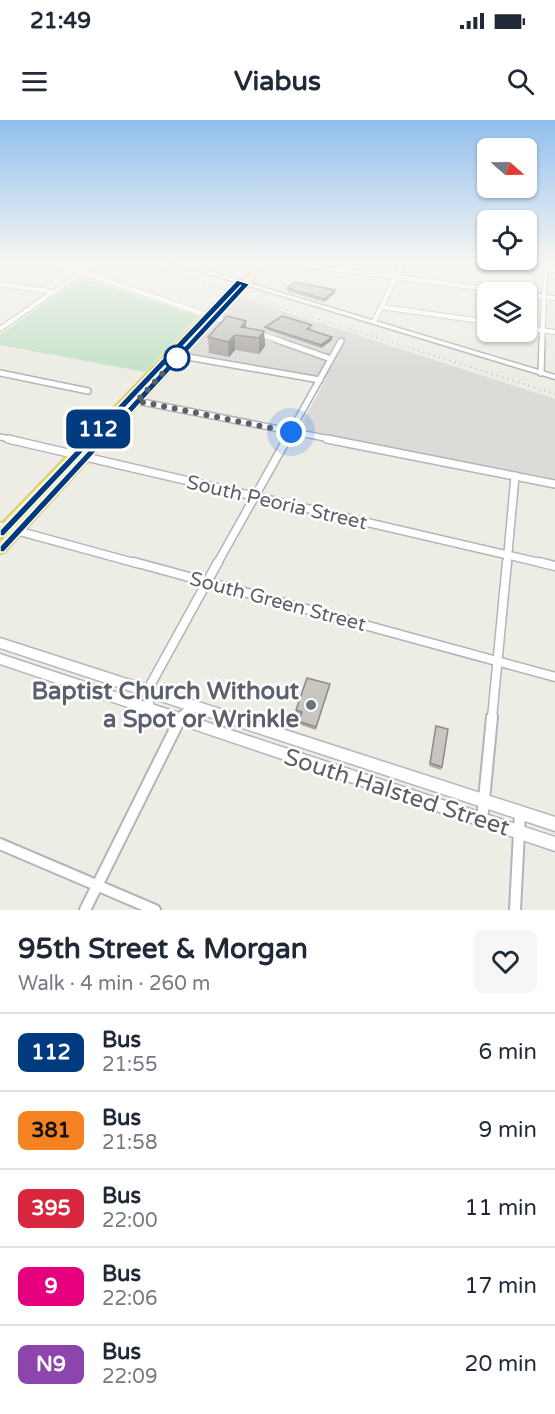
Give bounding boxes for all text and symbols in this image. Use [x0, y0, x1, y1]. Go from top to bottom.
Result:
text: 21:49 [30, 8, 91, 34]
icon: menu [18, 65, 51, 98]
text: Viabus [234, 65, 321, 98]
icon: search [504, 65, 537, 98]
north arrow [477, 138, 537, 198]
map controls [477, 138, 537, 342]
button: locate [477, 210, 537, 270]
button: layers [477, 282, 537, 342]
unlabelled marker [164, 345, 190, 371]
line badge: 112 [63, 410, 132, 448]
text: 112 [78, 417, 118, 442]
your location [276, 417, 306, 447]
street label: South Peoria Street [184, 471, 370, 536]
street label: South Green Street [187, 567, 369, 637]
place label: Baptist Church Without a Spot or Wrinkle [31, 677, 300, 734]
marker: Baptist Church Without a Spot or Wrinkle [304, 698, 318, 712]
street label: South Halsted Street [280, 742, 513, 843]
button: heart [474, 930, 537, 993]
text: 95th Street & Morgan [18, 932, 308, 966]
text: Walk · 4 min · 260 m [18, 972, 210, 996]
text: Bus [102, 1027, 141, 1053]
text: 6 min [478, 1039, 537, 1065]
text: 112 [31, 1040, 71, 1065]
text: 21:55 [102, 1053, 157, 1077]
text: Bus [102, 1105, 141, 1131]
text: 9 min [478, 1117, 537, 1143]
text: 381 [31, 1118, 71, 1143]
text: 21:58 [102, 1131, 157, 1155]
text: Bus [102, 1183, 141, 1209]
text: 11 min [465, 1195, 537, 1221]
text: 395 [31, 1196, 71, 1221]
text: 22:00 [102, 1209, 157, 1233]
text: Bus [102, 1261, 141, 1287]
text: 17 min [465, 1273, 537, 1299]
text: 9 [44, 1274, 58, 1299]
text: 22:06 [102, 1287, 157, 1311]
text: Bus [102, 1339, 141, 1365]
text: 20 min [465, 1351, 537, 1377]
text: N9 [36, 1352, 66, 1377]
text: 22:09 [102, 1365, 157, 1389]

